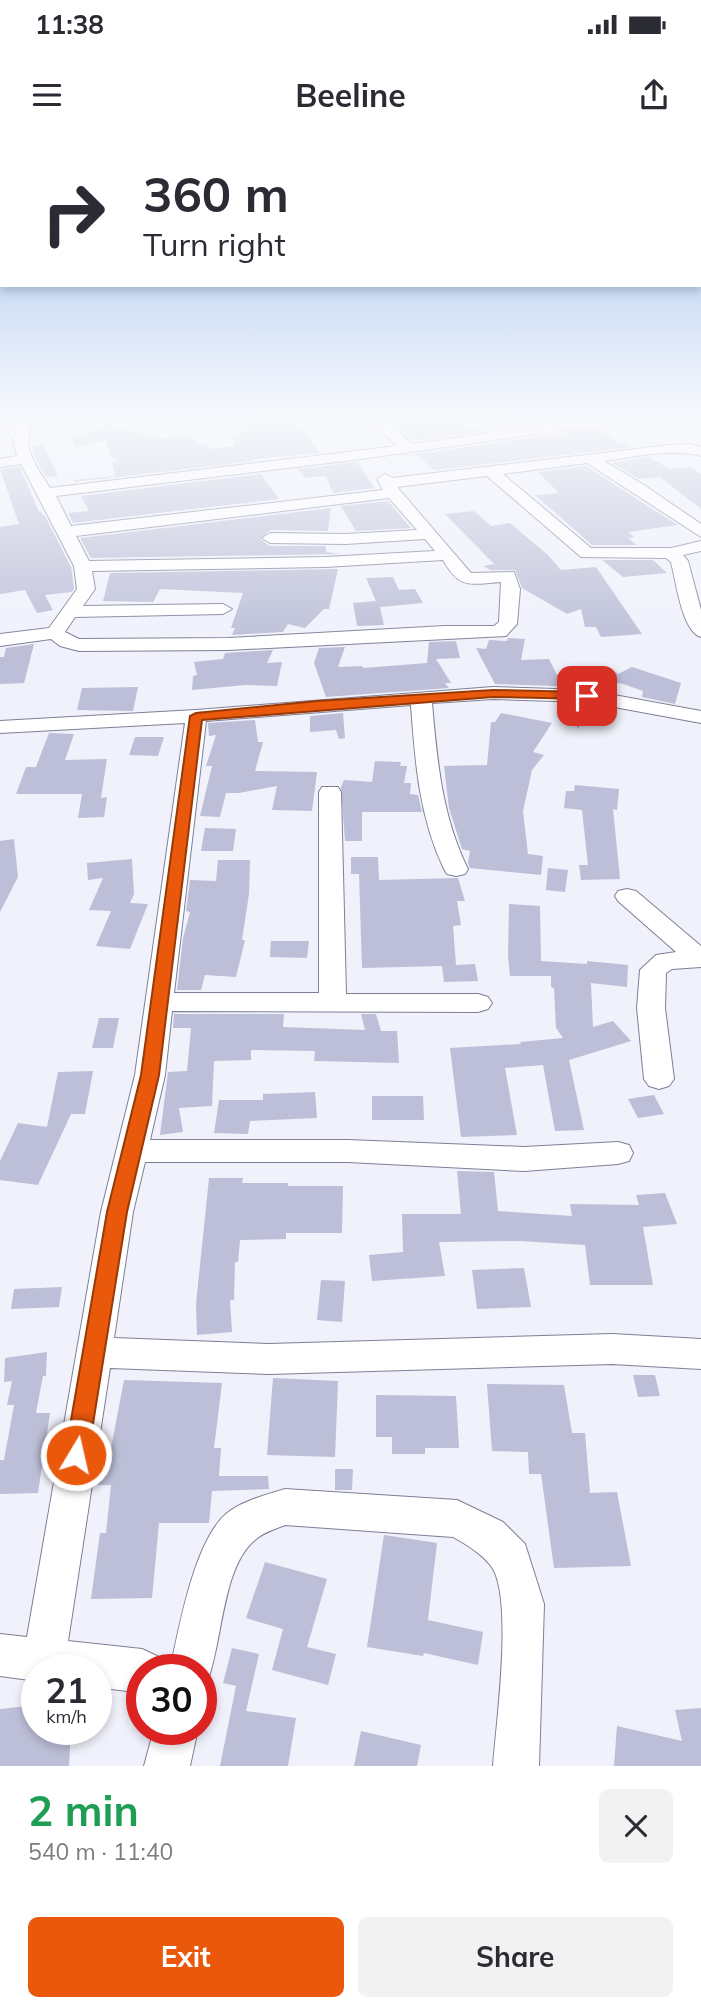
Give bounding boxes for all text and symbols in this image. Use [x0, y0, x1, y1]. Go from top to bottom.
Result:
text: 11:38 [35, 8, 104, 41]
text: Beeline [295, 75, 406, 115]
icon: menu [28, 76, 66, 114]
icon: share [635, 76, 673, 114]
text: 360 m [143, 163, 289, 224]
icon: right [28, 168, 119, 259]
text: Turn right [143, 224, 286, 264]
pin [557, 666, 617, 726]
icon: arrive [568, 677, 606, 715]
position arrow [39, 1418, 113, 1492]
speed limit sign: 30 [126, 1654, 217, 1745]
text: 21 [45, 1668, 88, 1712]
text: km/h [46, 1705, 87, 1728]
text: 2 min [28, 1784, 139, 1837]
button: close [599, 1789, 673, 1863]
text: 540 m · 11:40 [28, 1837, 173, 1866]
button: Exit [28, 1917, 344, 1997]
button: Share [358, 1917, 673, 1997]

